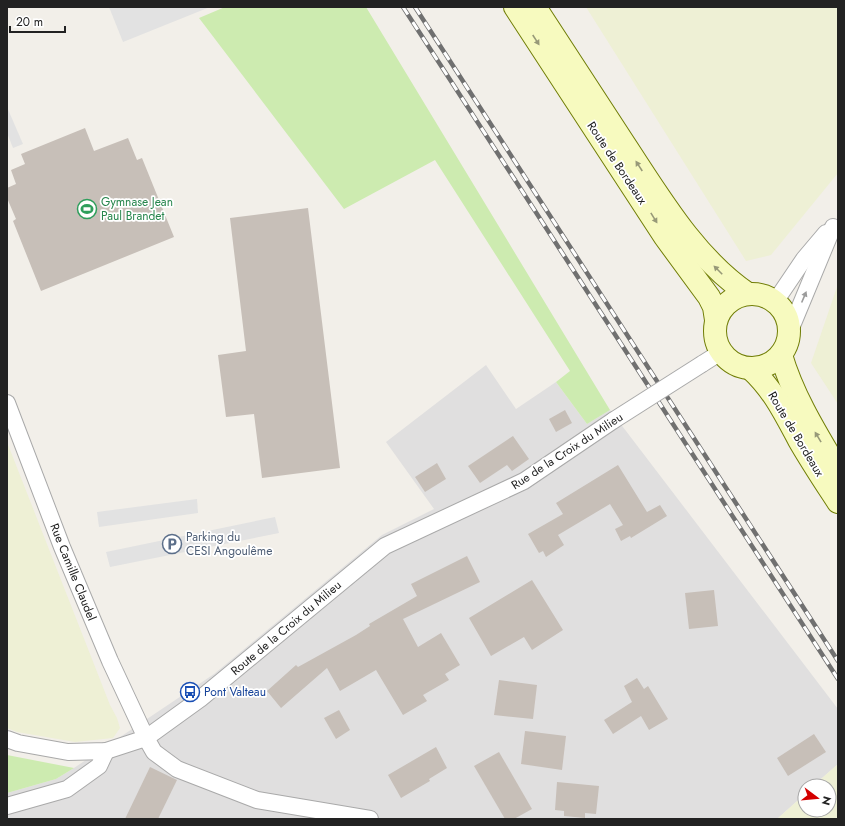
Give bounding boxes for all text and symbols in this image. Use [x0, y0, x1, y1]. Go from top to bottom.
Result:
scale bar [10, 8, 65, 34]
text: 20 m [16, 13, 43, 31]
one-way arrow [532, 34, 540, 45]
street label: Route de Bordeaux [583, 118, 652, 209]
one-way arrow [636, 161, 643, 172]
place label: Gymnase Jean Paul Brandet [101, 193, 173, 225]
sports icon: Gymnase Jean Paul Brandet [76, 198, 98, 220]
one-way arrow [650, 212, 657, 224]
one-way arrow [713, 265, 723, 274]
one-way arrow [801, 291, 807, 302]
street label: Route de Bordeaux [763, 388, 829, 481]
street label: Rue de la Croix du Milieu [508, 408, 626, 494]
one-way arrow [814, 431, 821, 443]
street label: Rue Camille Claudel [45, 521, 101, 623]
place label: Parking du CESI Angoulême [186, 528, 272, 560]
parking icon: Parking du CESI Angoulême [161, 533, 183, 555]
street label: Route de la Croix du Milieu [227, 576, 345, 680]
bus stop icon: Pont Valteau [179, 681, 201, 703]
place label: Pont Valteau [204, 683, 266, 701]
north arrow [797, 778, 837, 818]
text: N [818, 794, 836, 807]

